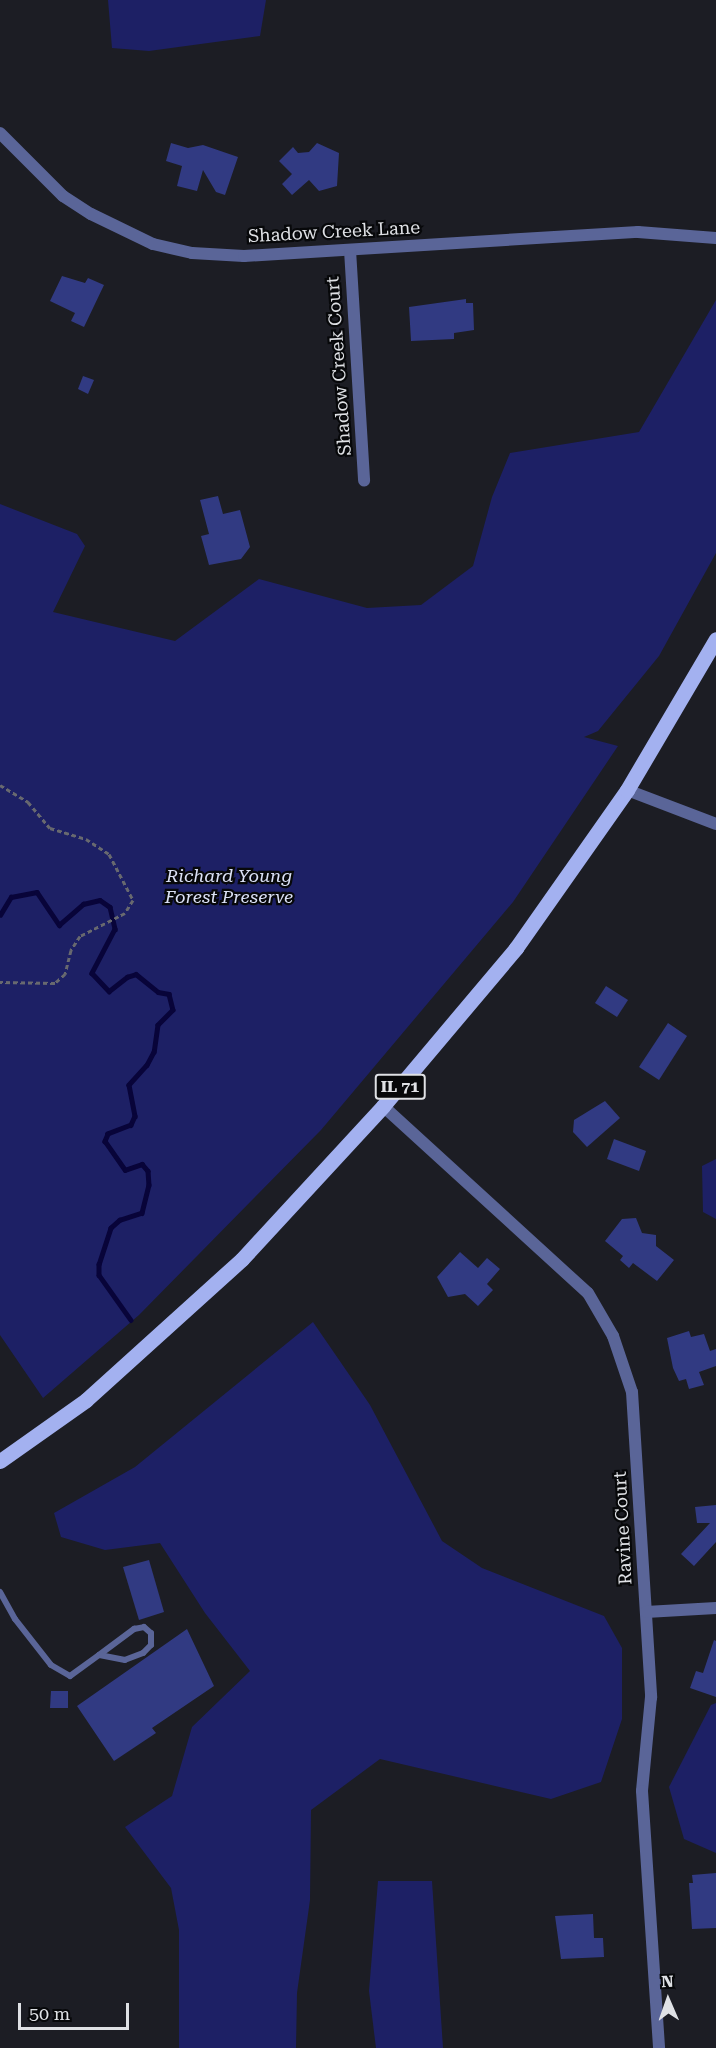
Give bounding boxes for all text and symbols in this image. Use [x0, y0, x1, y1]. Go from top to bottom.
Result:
street label: Shadow Creek Lane [247, 217, 421, 247]
street label: Shadow Creek Court [322, 276, 356, 456]
park label: Richard Young Forest Preserve [165, 866, 293, 908]
road number: IL 71 [374, 1074, 426, 1100]
street label: Ravine Court [609, 1471, 637, 1585]
north arrow [638, 1970, 698, 2030]
text: N [661, 1972, 674, 1991]
scale bar [21, 1991, 132, 2029]
text: 50 m [29, 2003, 70, 2024]

